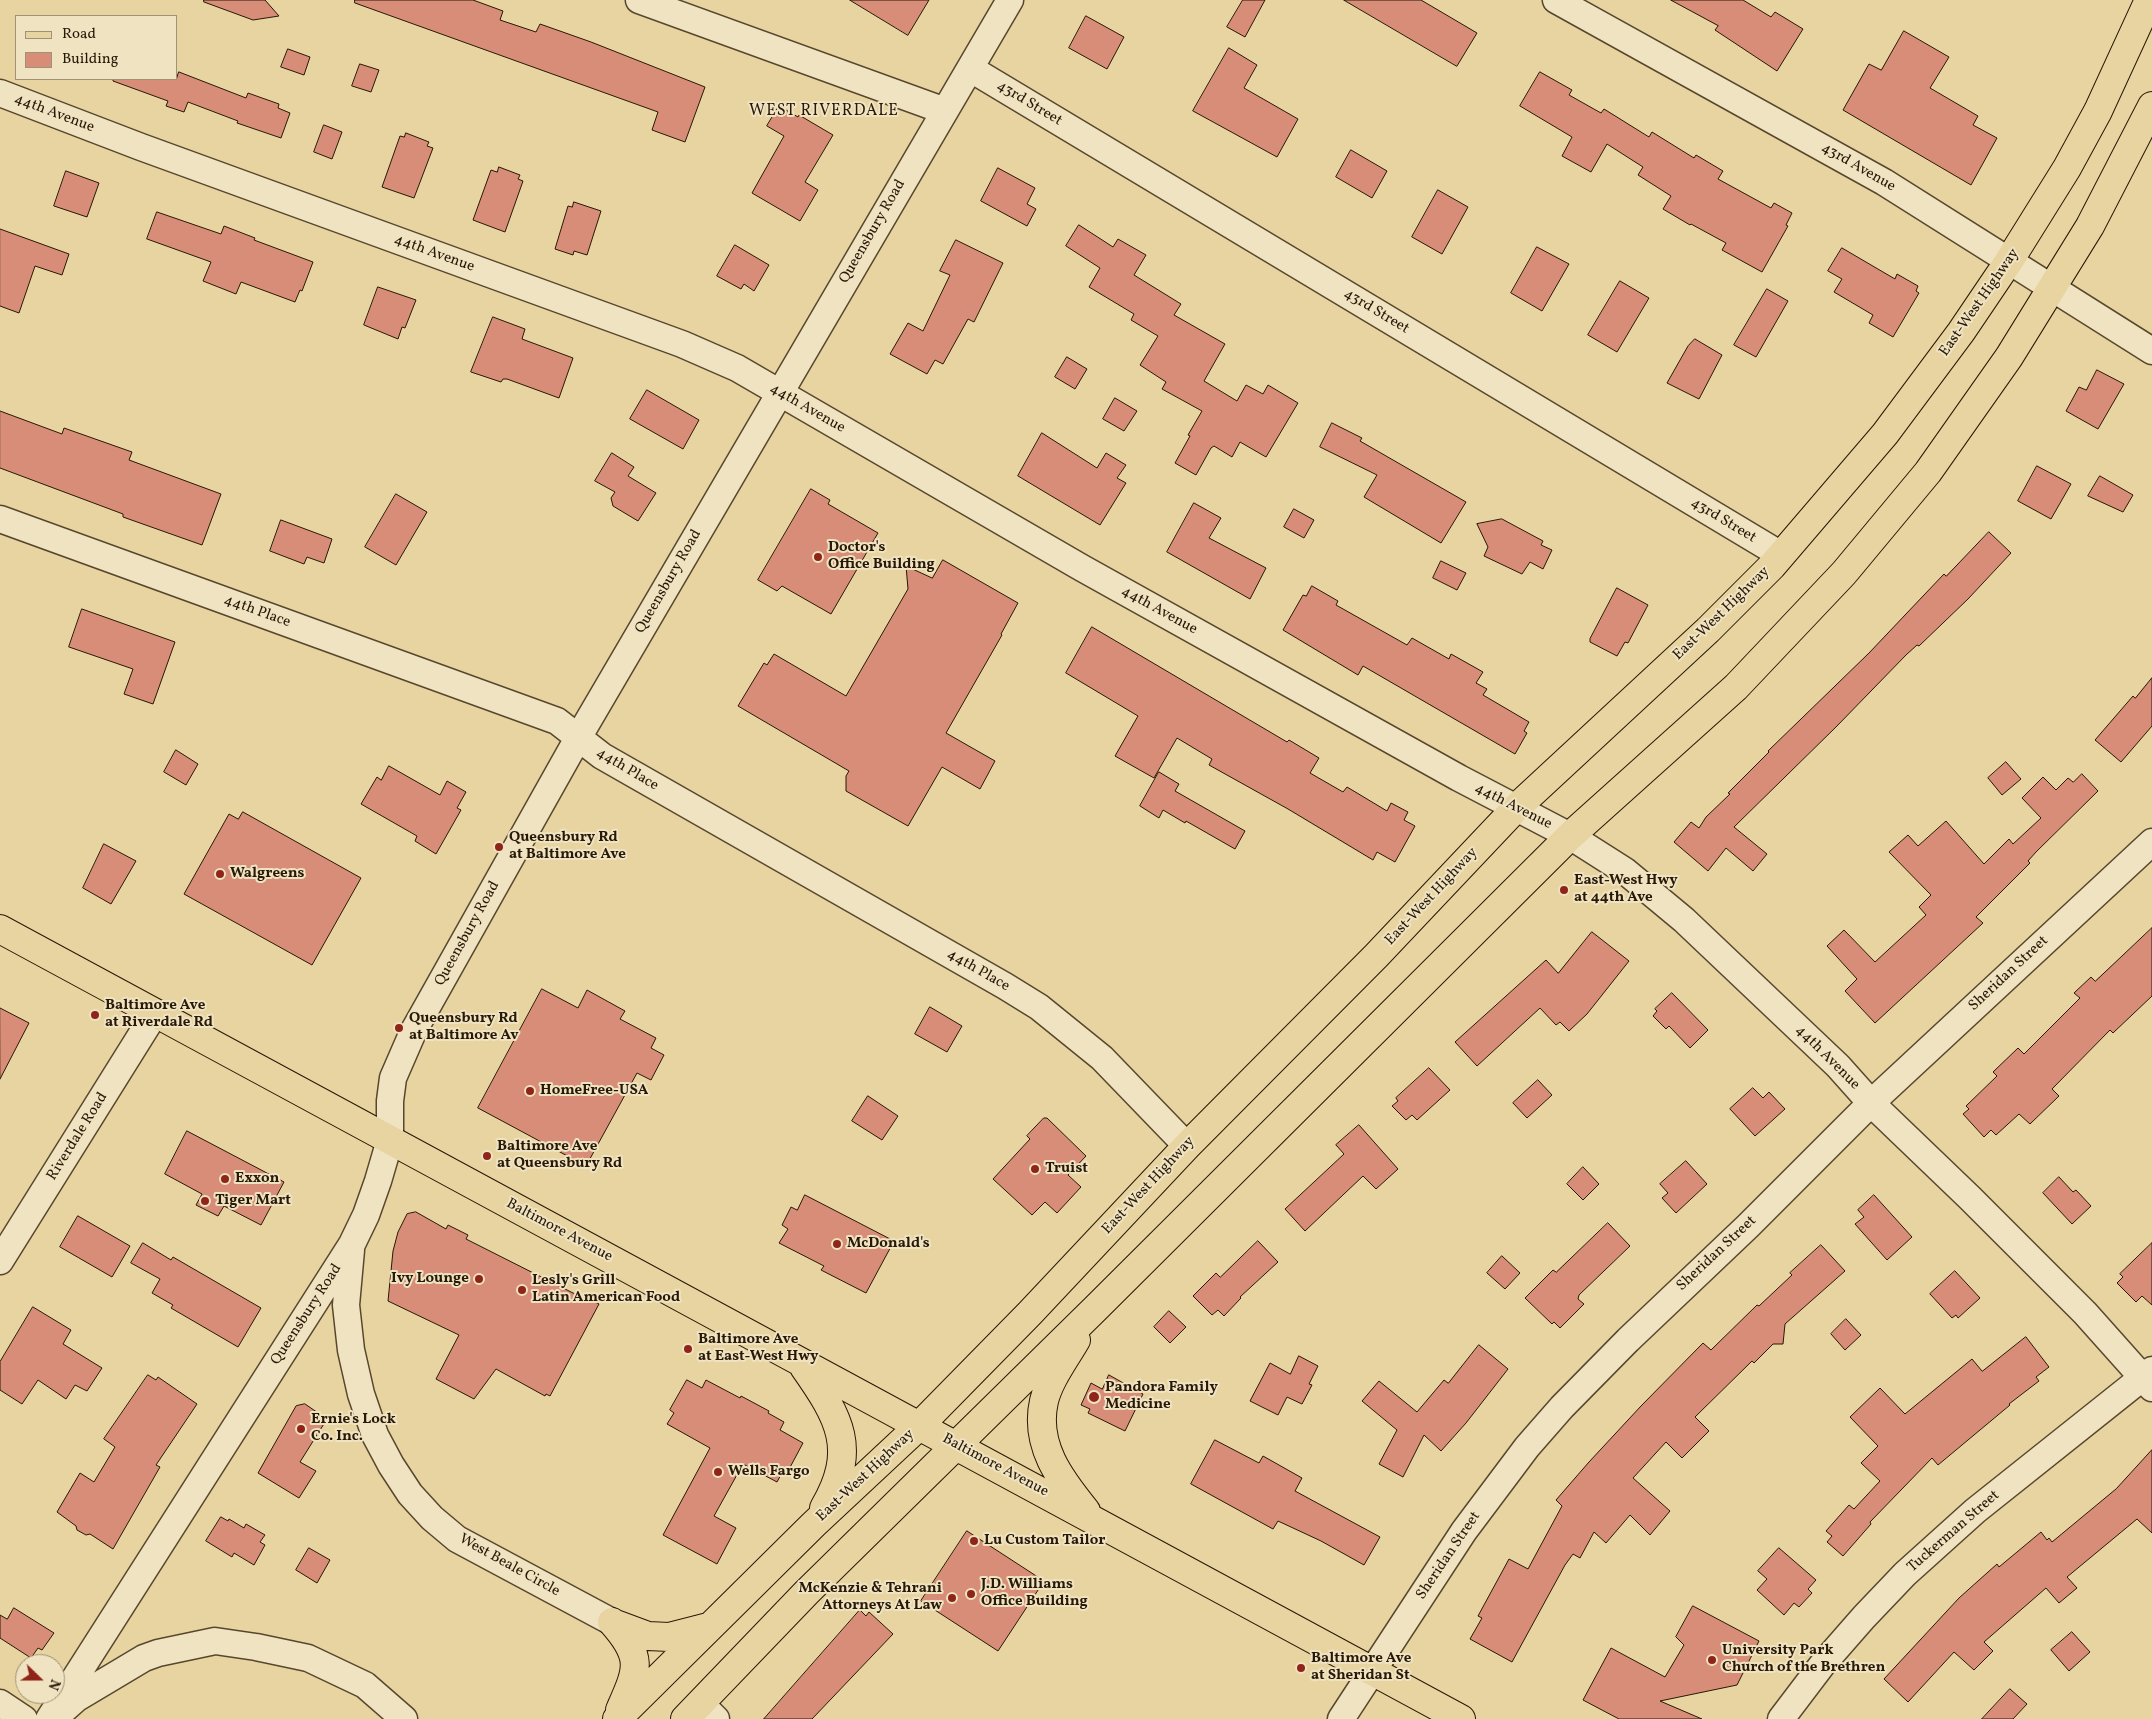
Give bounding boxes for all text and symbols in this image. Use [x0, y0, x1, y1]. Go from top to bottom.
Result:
legend [15, 15, 178, 80]
text: Road [62, 24, 96, 45]
text: Building [62, 49, 118, 70]
street label: 43rd Street [993, 77, 1065, 131]
street label: 44th Avenue [11, 91, 97, 137]
district label: WEST RIVERDALE [747, 102, 901, 122]
street label: 43rd Avenue [1818, 139, 1898, 197]
street label: Queensbury Road [836, 177, 910, 287]
street label: 44th Avenue [391, 231, 477, 277]
street label: East-West Highway [1936, 246, 2024, 360]
street label: 43rd Street [1340, 285, 1412, 339]
street label: 44th Avenue [766, 380, 848, 438]
street label: 43rd Street [1687, 494, 1759, 548]
street label: Queensbury Road [632, 527, 706, 637]
place label: Doctor's Office Building [828, 539, 935, 574]
marker: Doctor's Office Building [812, 551, 824, 563]
street label: East-West Highway [1670, 563, 1774, 665]
street label: 44th Avenue [1118, 583, 1200, 639]
street label: 44th Place [221, 592, 293, 632]
street label: 44th Place [593, 744, 661, 796]
street label: 44th Avenue [1471, 780, 1555, 834]
place label: Queensbury Rd at Baltimore Ave [509, 829, 626, 864]
marker: Queensbury Rd at Baltimore Ave [493, 841, 505, 853]
street label: East-West Highway [1382, 844, 1482, 950]
place label: Walgreens [230, 865, 305, 883]
marker: Walgreens [214, 868, 226, 880]
place label: East-West Hwy at 44th Ave [1574, 872, 1678, 907]
street label: Queensbury Road [432, 878, 504, 990]
marker: East-West Hwy at 44th Ave [1558, 884, 1570, 896]
street label: Sheridan Street [1965, 933, 2053, 1015]
street label: 44th Place [943, 946, 1013, 996]
place label: Baltimore Ave at Riverdale Rd [105, 997, 213, 1032]
marker: Baltimore Ave at Riverdale Rd [89, 1009, 101, 1021]
place label: Queensbury Rd at Baltimore Av [409, 1010, 519, 1045]
marker: Queensbury Rd at Baltimore Av [393, 1022, 405, 1034]
street label: 44th Avenue [1791, 1022, 1863, 1094]
place label: HomeFree-USA [540, 1082, 648, 1100]
marker: HomeFree-USA [524, 1085, 536, 1097]
street label: Riverdale Road [44, 1090, 112, 1184]
street label: East-West Highway [1099, 1133, 1199, 1239]
place label: Baltimore Ave at Queensbury Rd [497, 1138, 622, 1173]
marker: Baltimore Ave at Queensbury Rd [481, 1150, 493, 1162]
place label: Truist [1045, 1160, 1088, 1178]
marker: Truist [1029, 1163, 1041, 1175]
place label: Exxon [235, 1170, 279, 1188]
marker: Exxon [219, 1173, 231, 1185]
place label: Tiger Mart [215, 1192, 291, 1210]
marker: Tiger Mart [199, 1195, 211, 1207]
street label: Baltimore Avenue [503, 1195, 615, 1267]
street label: Sheridan Street [1673, 1213, 1761, 1295]
place label: McDonald's [847, 1235, 930, 1253]
marker: McDonald's [831, 1238, 843, 1250]
street label: Queensbury Road [268, 1261, 346, 1369]
place label: Ivy Lounge [391, 1270, 469, 1288]
place label: Lesly's Grill Latin American Food [532, 1272, 680, 1307]
marker: Ivy Lounge [473, 1273, 485, 1285]
marker: Lesly's Grill Latin American Food [516, 1284, 528, 1296]
place label: Baltimore Ave at East-West Hwy [698, 1331, 818, 1366]
marker: Baltimore Ave at East-West Hwy [682, 1343, 694, 1355]
place label: Pandora Family Medicine [1105, 1379, 1218, 1414]
marker: Pandora Family Medicine [1087, 1390, 1101, 1404]
place label: Ernie's Lock Co. Inc. [311, 1411, 396, 1446]
marker: Ernie's Lock Co. Inc. [295, 1423, 307, 1435]
street label: East-West Highway [813, 1426, 919, 1526]
street label: Baltimore Avenue [939, 1430, 1051, 1502]
place label: Wells Fargo [728, 1463, 810, 1481]
marker: Wells Fargo [712, 1466, 724, 1478]
street label: Tuckerman Street [1904, 1487, 2004, 1577]
street label: Sheridan Street [1413, 1509, 1485, 1603]
street label: West Beale Circle [455, 1531, 563, 1601]
place label: Lu Custom Tailor [984, 1532, 1105, 1550]
marker: Lu Custom Tailor [968, 1535, 980, 1547]
place label: J.D. Williams Office Building [981, 1576, 1088, 1611]
place label: McKenzie & Tehrani Attorneys At Law [798, 1580, 942, 1615]
marker: J.D. Williams Office Building [965, 1588, 977, 1600]
marker: McKenzie & Tehrani Attorneys At Law [946, 1592, 958, 1604]
place label: University Park Church of the Brethren [1722, 1642, 1885, 1677]
place label: Baltimore Ave at Sheridan St [1311, 1650, 1411, 1685]
north arrow [15, 1654, 65, 1704]
marker: University Park Church of the Brethren [1706, 1654, 1718, 1666]
marker: Baltimore Ave at Sheridan St [1295, 1662, 1307, 1674]
text: N [43, 1676, 64, 1693]

